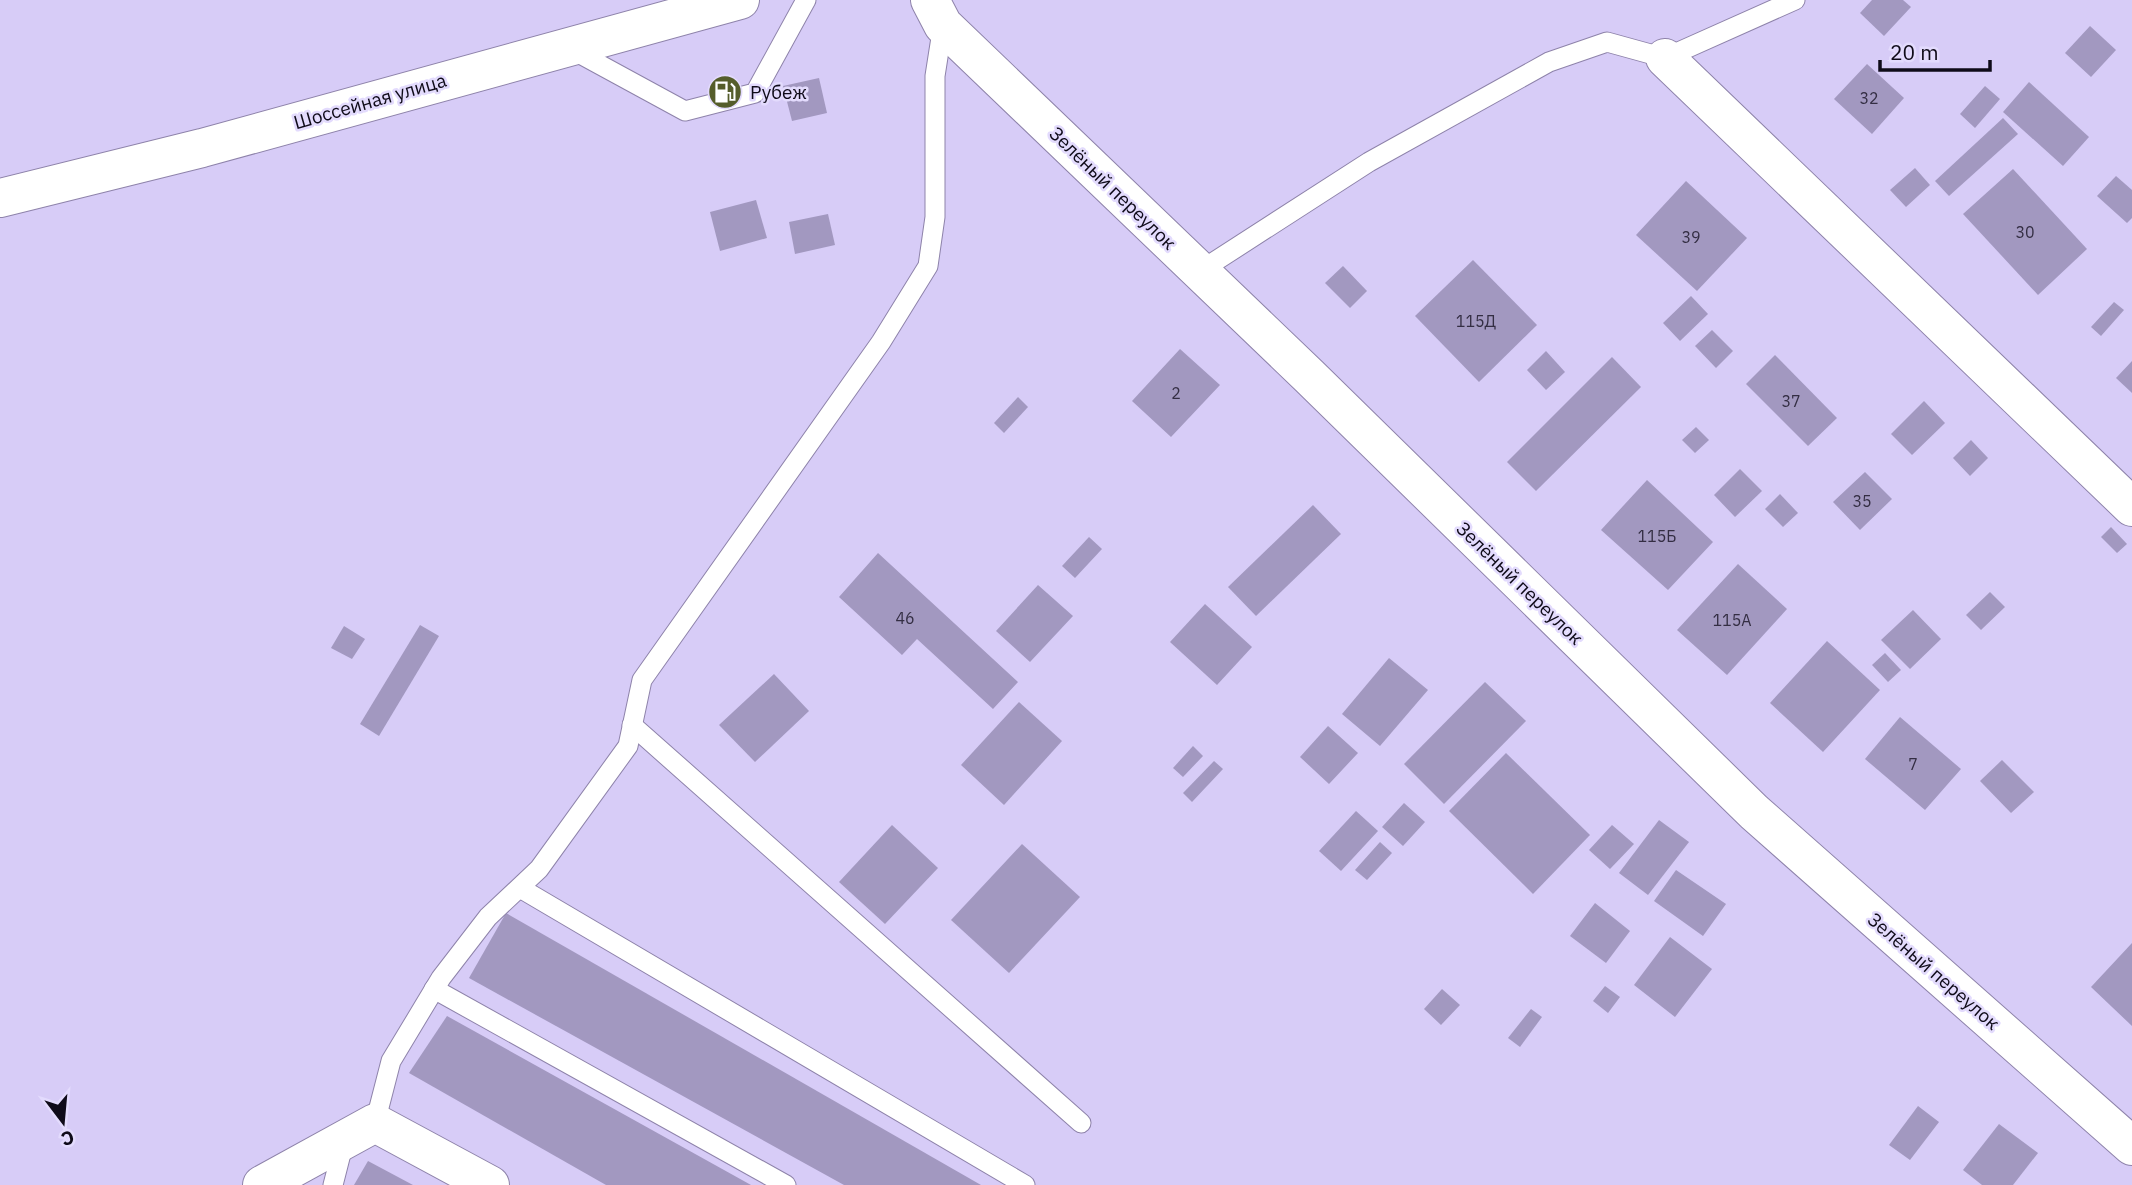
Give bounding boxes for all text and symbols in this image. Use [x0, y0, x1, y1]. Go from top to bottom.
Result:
scale bar [1880, 28, 1990, 72]
text: 20 m [1890, 38, 1939, 66]
street label: Шоссейная улица [291, 68, 449, 134]
fuel station icon: Рубеж [706, 73, 744, 111]
place label: Рубеж [750, 80, 807, 104]
house number: 32 [1859, 88, 1879, 108]
street label: Зелёный переулок [1045, 121, 1181, 255]
house number: 30 [2015, 222, 2035, 242]
house number: 39 [1681, 227, 1701, 247]
house number: 115Д [1456, 311, 1497, 331]
house number: 2 [1171, 383, 1181, 403]
house number: 37 [1781, 391, 1801, 411]
house number: 35 [1852, 491, 1872, 511]
street label: Зелёный переулок [1452, 516, 1588, 650]
house number: 115Б [1638, 526, 1676, 546]
house number: 46 [895, 608, 915, 628]
house number: 115А [1712, 610, 1752, 630]
house number: 7 [1908, 754, 1918, 774]
street label: Зелёный переулок [1863, 907, 2005, 1035]
north arrow [28, 1087, 98, 1157]
text: С [58, 1125, 77, 1152]

